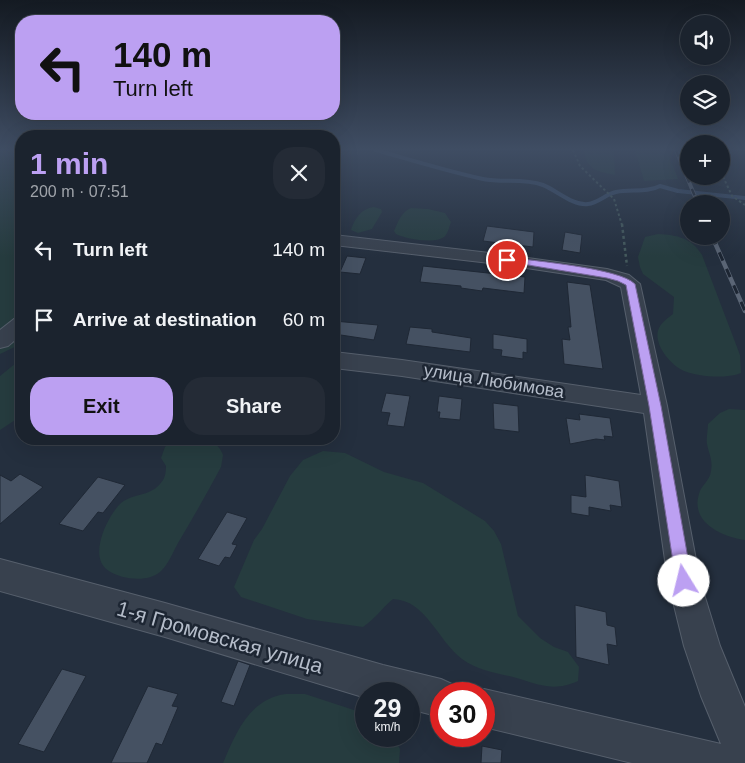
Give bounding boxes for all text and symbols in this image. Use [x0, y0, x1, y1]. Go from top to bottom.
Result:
map controls [680, 15, 730, 245]
button: sound [680, 15, 730, 65]
icon: left [30, 35, 95, 100]
text: 140 m [113, 35, 212, 74]
button: layers [680, 75, 730, 125]
text: Turn left [113, 76, 193, 101]
button: + [680, 135, 730, 185]
text: 1 min [30, 147, 108, 180]
button: close [273, 147, 325, 199]
text: 200 m · 07:51 [30, 183, 129, 200]
button: − [680, 195, 730, 245]
icon: left [30, 236, 58, 264]
text: Turn left [73, 239, 148, 260]
text: 140 m [272, 239, 325, 260]
pin [486, 239, 528, 281]
icon: arrive [493, 246, 521, 274]
icon: arrive [30, 306, 58, 334]
text: Arrive at destination [73, 309, 257, 330]
text: 60 m [283, 309, 325, 330]
street label: улица Любимова [422, 360, 567, 402]
button: Exit [30, 377, 173, 435]
button: Share [183, 377, 325, 435]
position arrow [657, 554, 709, 606]
street label: 1-я Громовская улица [114, 597, 326, 678]
speed limit sign: 30 [430, 682, 495, 747]
text: 29 [374, 694, 401, 722]
text: km/h [374, 720, 401, 734]

